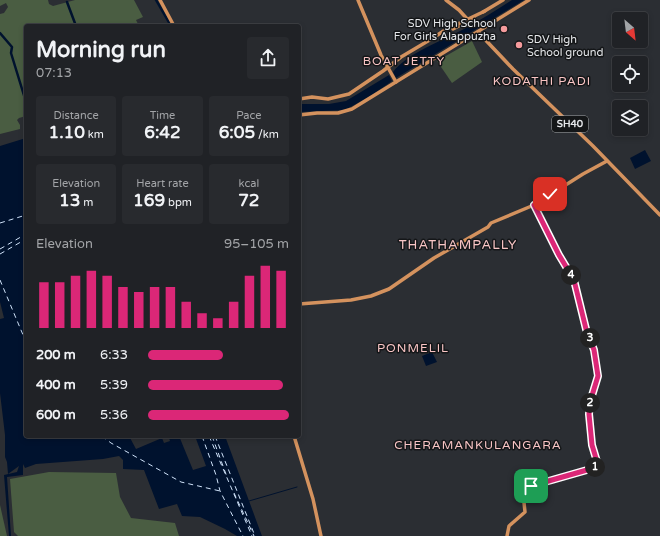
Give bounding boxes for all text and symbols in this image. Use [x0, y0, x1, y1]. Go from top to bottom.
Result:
north arrow [612, 12, 648, 48]
map controls [612, 12, 648, 136]
place label: SDV High School For Girls Alappuzha [394, 17, 496, 43]
marker: SDV High School For Girls Alappuzha [499, 24, 509, 34]
place label: SDV High School ground [527, 33, 603, 59]
text: Morning run [36, 37, 166, 63]
button: share [247, 37, 289, 79]
marker: SDV High School ground [514, 40, 524, 50]
district label: BOAT JETTY [363, 54, 445, 68]
button: locate [612, 56, 648, 92]
text: 07:13 [36, 65, 72, 81]
district label: KODATHI PADI [493, 74, 591, 88]
button: layers [612, 100, 648, 136]
text: Distance [54, 109, 99, 122]
text: Time [150, 109, 175, 122]
text: Pace [236, 109, 262, 122]
road number: SH40 [552, 116, 588, 132]
text: 1.10 [48, 122, 85, 143]
text: 6:42 [144, 122, 181, 143]
text: 6:05 [219, 122, 255, 143]
text: km [85, 128, 104, 141]
text: /km [255, 128, 279, 141]
text: Elevation [52, 177, 100, 190]
text: Heart rate [136, 177, 189, 190]
text: kcal [238, 177, 259, 190]
pin [533, 177, 567, 211]
icon: check [539, 183, 561, 205]
text: 13 [59, 190, 80, 211]
text: 169 [133, 190, 165, 211]
text: 72 [238, 190, 260, 211]
text: m [80, 196, 93, 209]
text: bpm [165, 196, 192, 209]
text: Elevation [36, 236, 93, 252]
text: 95–105 m [224, 236, 289, 252]
district label: THATHAMPALLY [399, 237, 517, 253]
pin: 4 [561, 265, 581, 285]
text: 4 [568, 268, 574, 281]
pin: 3 [580, 328, 600, 348]
text: 3 [587, 331, 593, 344]
district label: PONMELIL [377, 341, 449, 355]
text: 200 m [36, 347, 76, 363]
text: 6:33 [100, 347, 128, 363]
text: 400 m [36, 377, 76, 393]
text: 5:39 [100, 377, 128, 393]
pin: 2 [580, 393, 600, 413]
text: 2 [587, 396, 593, 409]
text: 600 m [36, 407, 76, 423]
text: 5:36 [100, 407, 128, 423]
district label: CHERAMANKULANGARA [394, 438, 562, 452]
pin: 1 [585, 457, 605, 477]
text: 1 [592, 460, 598, 473]
pin [514, 469, 548, 503]
icon: arrive [520, 475, 542, 497]

